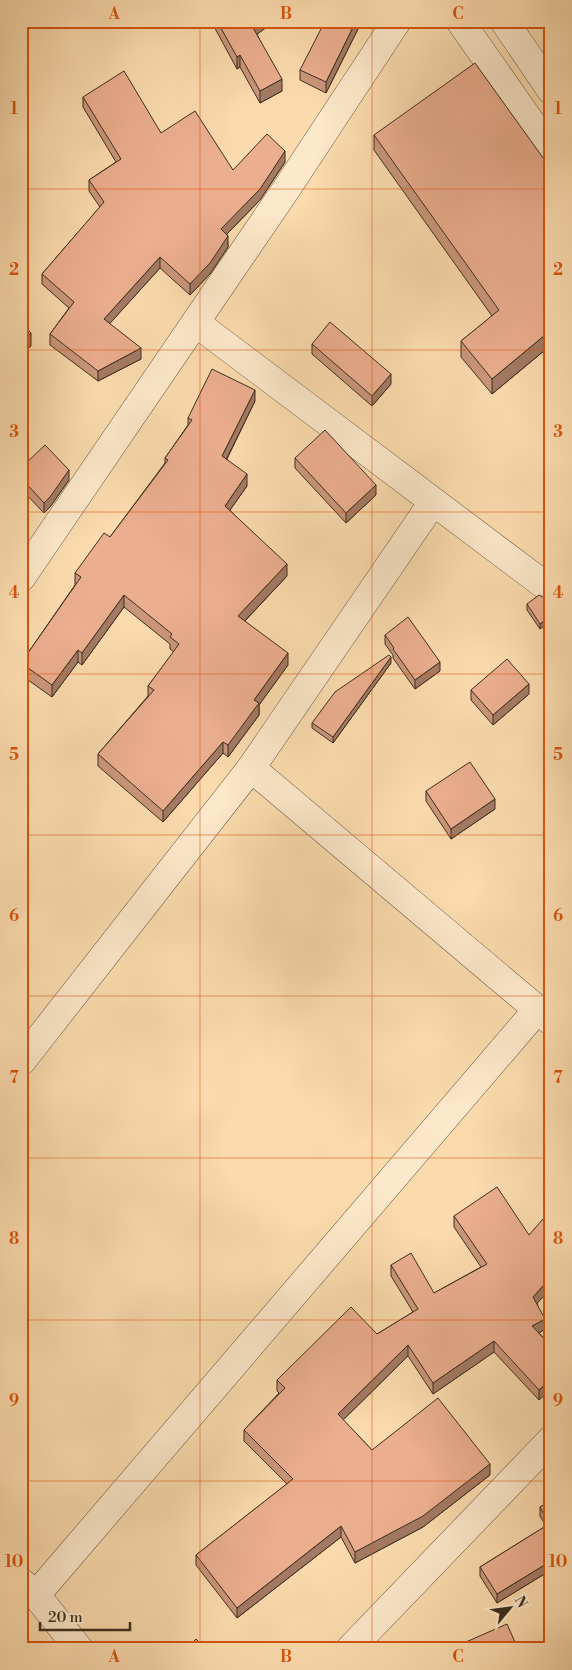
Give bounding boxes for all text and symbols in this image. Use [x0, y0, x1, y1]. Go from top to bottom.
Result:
text: A [107, 4, 120, 24]
text: B [280, 4, 292, 24]
text: C [452, 4, 464, 24]
text: 1 [10, 99, 18, 119]
text: 1 [554, 99, 562, 119]
text: 2 [9, 260, 19, 280]
text: 2 [553, 260, 563, 280]
text: 3 [9, 422, 19, 442]
text: 3 [553, 422, 563, 442]
text: 4 [9, 583, 20, 603]
text: 4 [553, 583, 564, 603]
text: 5 [9, 745, 19, 765]
text: 5 [553, 745, 563, 765]
text: 6 [9, 906, 19, 926]
text: 6 [553, 906, 563, 926]
text: 7 [9, 1068, 19, 1088]
text: 7 [553, 1068, 563, 1088]
text: 8 [9, 1229, 19, 1249]
text: 8 [553, 1229, 563, 1249]
text: 9 [9, 1391, 19, 1411]
text: 9 [553, 1391, 563, 1411]
text: 10 [5, 1552, 23, 1572]
text: 10 [549, 1552, 567, 1572]
north arrow [484, 1582, 534, 1632]
text: N [510, 1593, 531, 1611]
scale bar [40, 1600, 130, 1632]
text: 20 m [48, 1608, 83, 1627]
text: A [107, 1647, 120, 1667]
text: B [280, 1647, 292, 1667]
text: C [452, 1647, 464, 1667]

